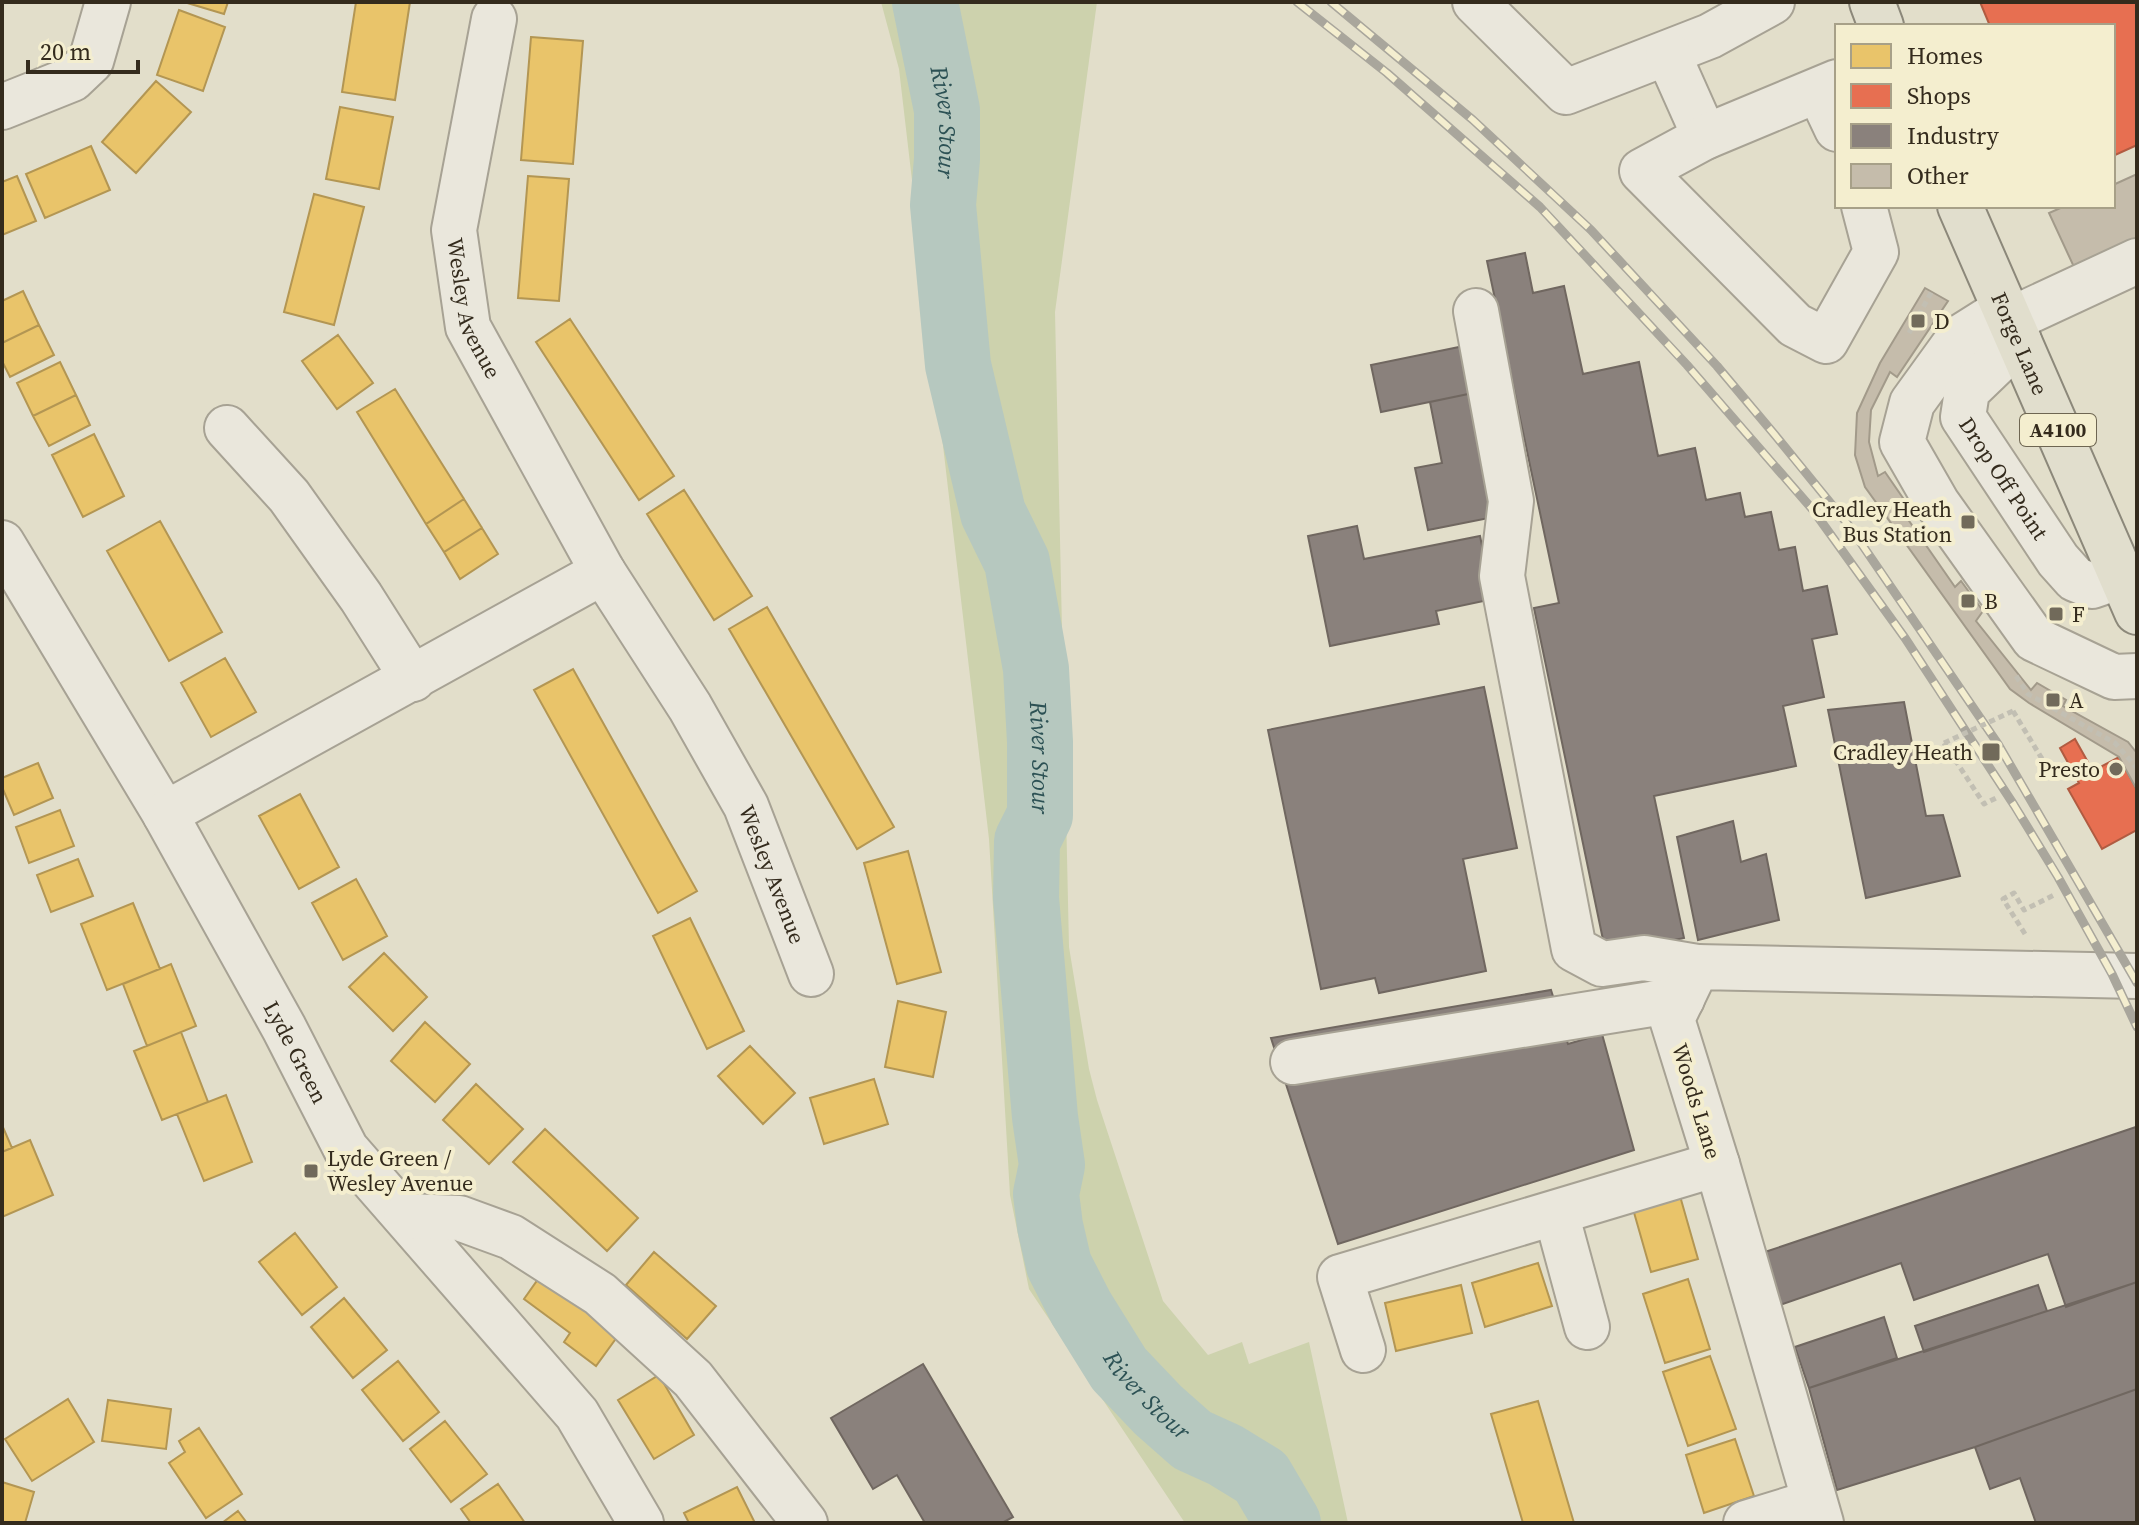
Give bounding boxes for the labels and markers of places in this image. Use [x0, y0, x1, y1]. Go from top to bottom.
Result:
place label: D [1934, 306, 1950, 336]
marker: D [1909, 312, 1927, 330]
place label: Cradley Heath Bus Station [1812, 494, 1952, 549]
marker: Cradley Heath Bus Station [1959, 513, 1977, 531]
place label: B [1984, 586, 1998, 616]
marker: B [1959, 592, 1977, 610]
place label: F [2072, 599, 2085, 629]
marker: F [2047, 605, 2065, 623]
place label: A [2069, 685, 2084, 715]
marker: A [2044, 691, 2062, 709]
place label: Cradley Heath [1833, 737, 1973, 767]
marker: Cradley Heath [1980, 741, 2002, 763]
place label: Presto [2038, 754, 2100, 784]
marker: Presto [2107, 760, 2125, 778]
place label: Lyde Green / Wesley Avenue [327, 1143, 473, 1198]
marker: Lyde Green / Wesley Avenue [302, 1162, 320, 1180]

